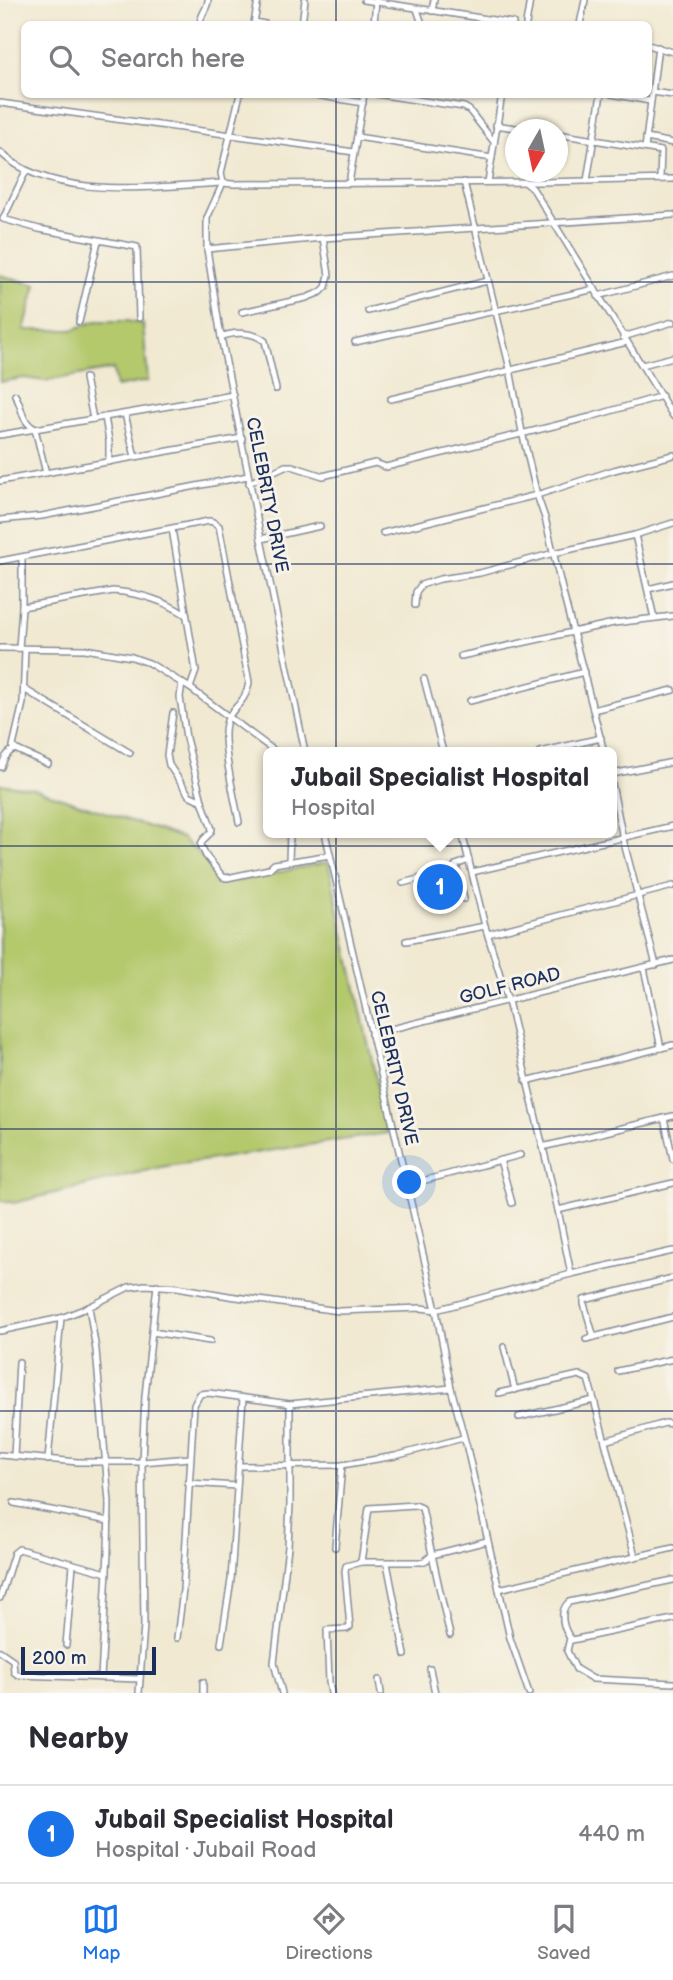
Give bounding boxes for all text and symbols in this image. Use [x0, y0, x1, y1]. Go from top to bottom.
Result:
search box [21, 21, 652, 98]
icon: search [45, 41, 83, 79]
text: Search here [101, 44, 245, 75]
north arrow [505, 119, 568, 182]
street label: CELEBRITY DRIVE [242, 415, 292, 575]
popup [263, 747, 617, 838]
text: Jubail Specialist Hospital [291, 763, 589, 794]
text: Hospital [291, 794, 375, 822]
pin: 1 [417, 861, 463, 913]
street label: GOLF ROAD [457, 963, 563, 1009]
street label: CELEBRITY DRIVE [366, 989, 422, 1148]
your location [392, 1165, 426, 1199]
scale bar [21, 1644, 156, 1676]
text: 200 m [32, 1647, 86, 1670]
text: Nearby [28, 1721, 128, 1757]
text: Jubail Specialist Hospital [95, 1805, 394, 1836]
text: 1 [46, 1820, 56, 1848]
text: 440 m [578, 1820, 645, 1848]
text: Hospital · Jubail Road [95, 1836, 316, 1864]
tab: Map [82, 1900, 121, 1965]
tab: Directions [285, 1900, 373, 1965]
tab: Saved [537, 1900, 591, 1965]

